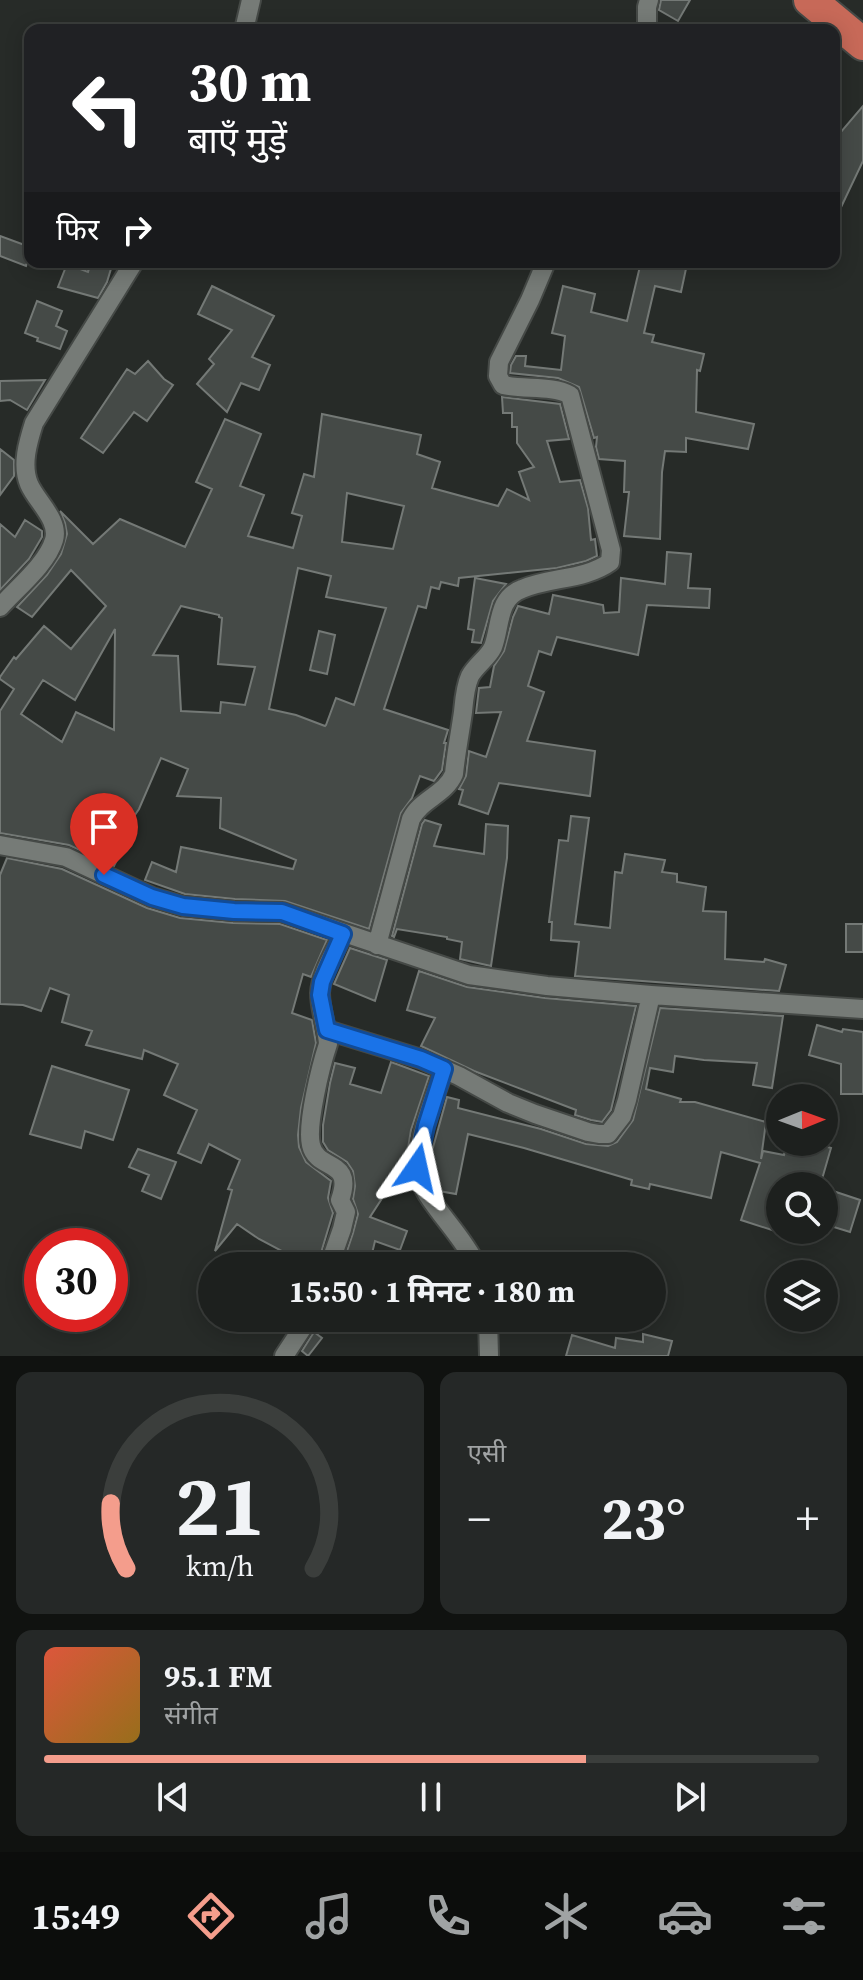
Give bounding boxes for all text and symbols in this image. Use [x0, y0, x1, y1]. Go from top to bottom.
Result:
text: 30 m [188, 43, 311, 120]
icon: left [56, 56, 160, 160]
text: बाएँ मुड़ें [188, 116, 287, 165]
icon: right [115, 208, 159, 252]
text: फिर [56, 209, 99, 250]
pin [70, 793, 138, 875]
icon: arrive [82, 805, 126, 849]
north arrow [766, 1084, 838, 1156]
map controls [766, 1084, 838, 1332]
position arrow [375, 1126, 459, 1210]
button: search [766, 1172, 838, 1244]
speed limit sign: 30 [24, 1228, 128, 1332]
button: layers [766, 1260, 838, 1332]
text: 15:50 · 1 मिनट · 180 m [289, 1271, 575, 1312]
text: एसी [468, 1435, 506, 1471]
text: 21 [175, 1449, 265, 1563]
text: 23° [601, 1477, 686, 1559]
text: − [468, 1488, 491, 1549]
text: + [796, 1488, 819, 1549]
text: km/h [186, 1546, 254, 1586]
text: 95.1 FM [164, 1656, 272, 1697]
text: संगीत [164, 1697, 218, 1733]
icon: previous [151, 1775, 195, 1819]
icon: pause [409, 1775, 453, 1819]
icon: next [668, 1775, 712, 1819]
icon: directions [183, 1888, 239, 1944]
icon: music [301, 1888, 357, 1944]
icon: phone [420, 1888, 476, 1944]
icon: climate [538, 1888, 594, 1944]
icon: car [657, 1888, 713, 1944]
icon: filters [776, 1888, 832, 1944]
text: 15:49 [31, 1892, 120, 1941]

